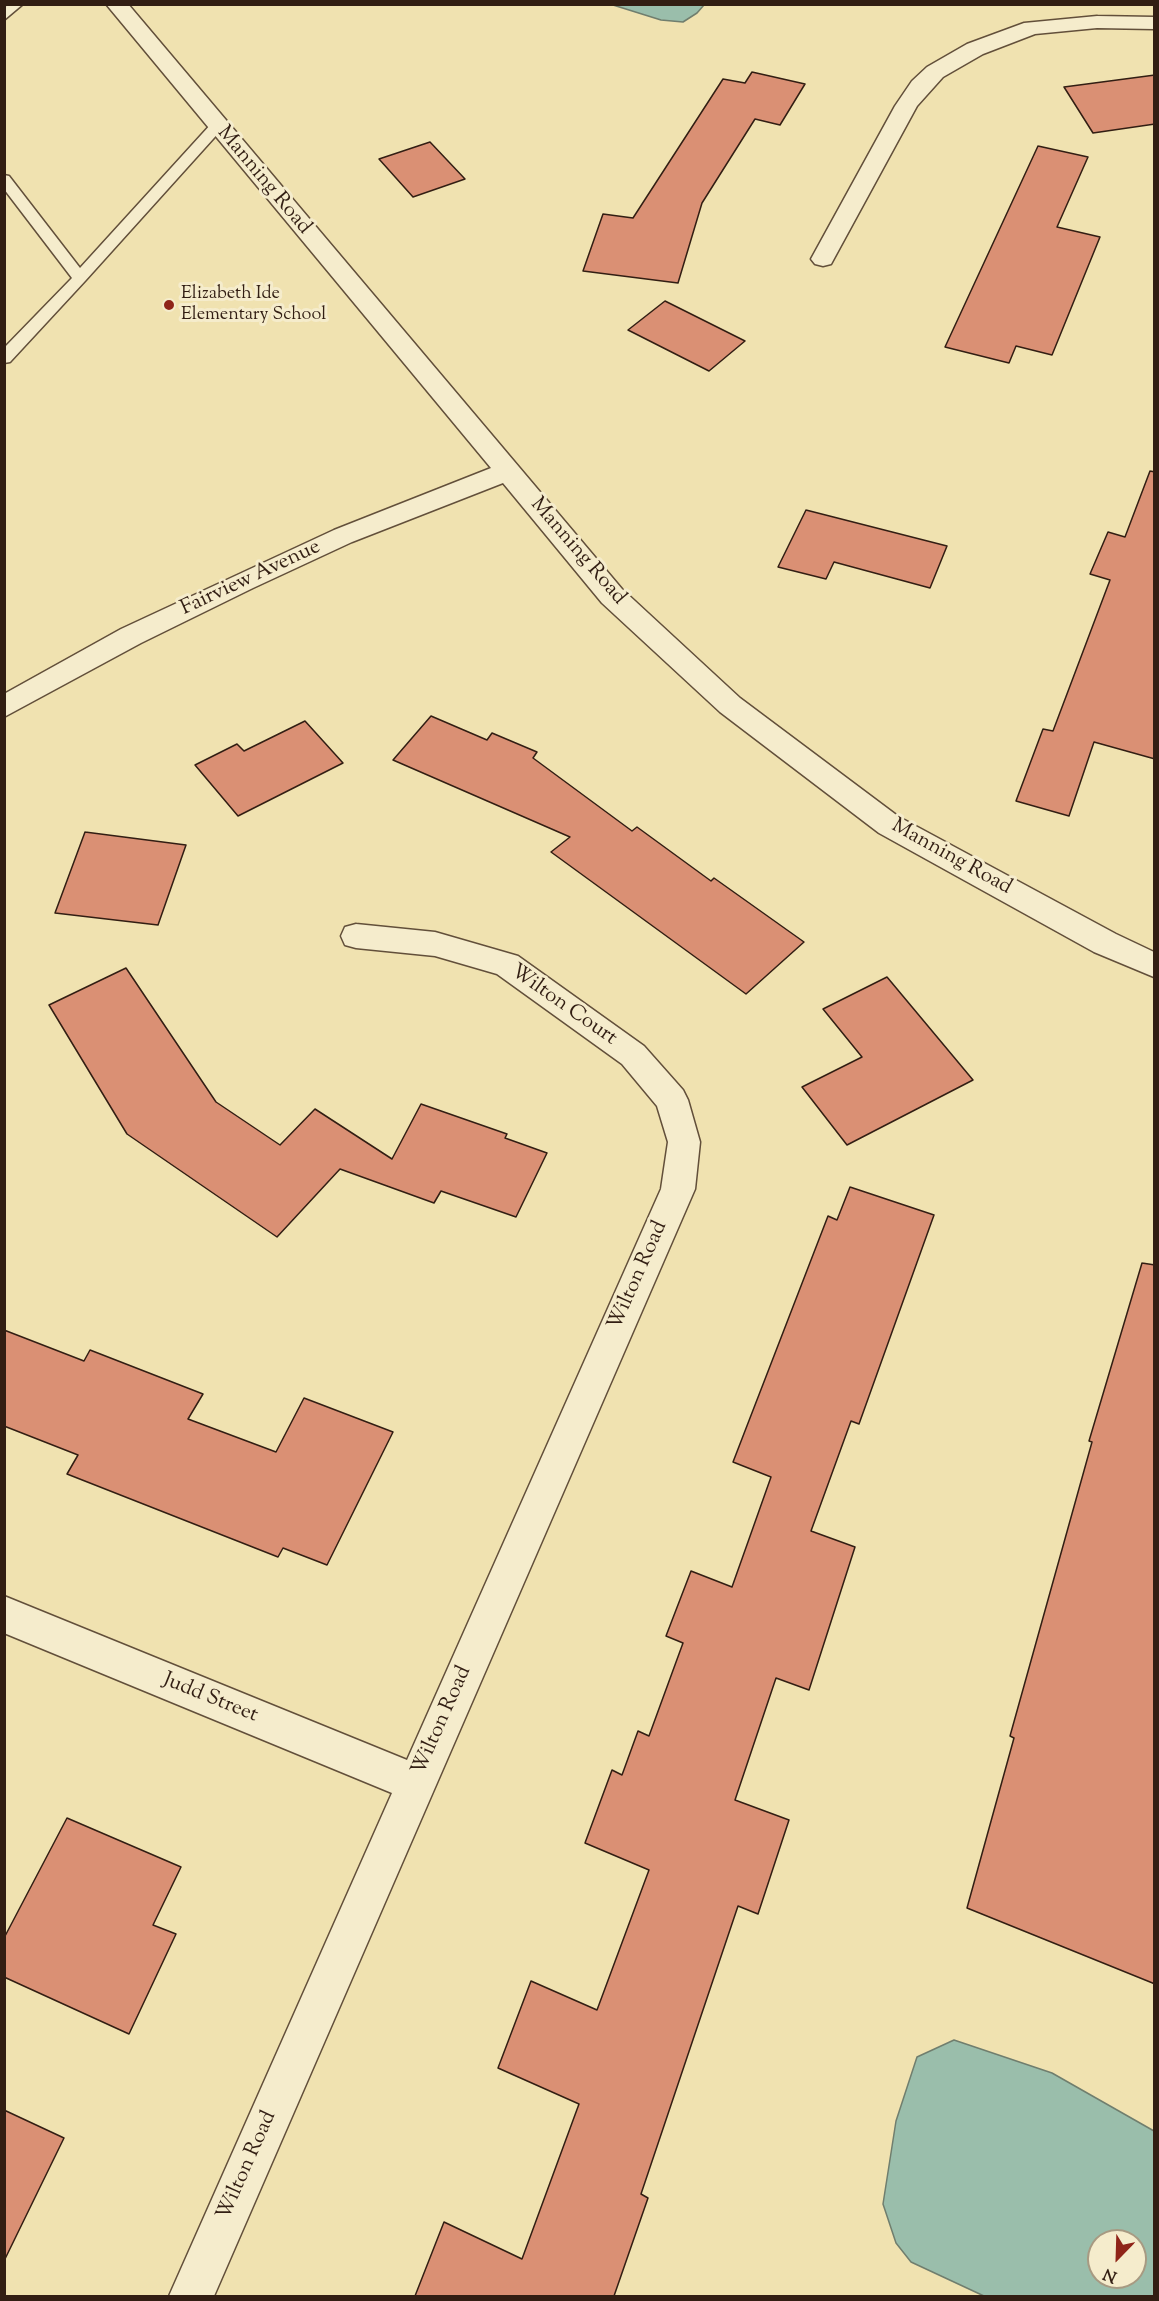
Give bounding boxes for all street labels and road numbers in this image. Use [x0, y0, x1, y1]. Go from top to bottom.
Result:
street label: Manning Road [210, 122, 316, 240]
street label: Manning Road [524, 493, 630, 611]
street label: Fairview Avenue [177, 536, 325, 622]
street label: Manning Road [886, 815, 1016, 901]
street label: Wilton Court [505, 960, 621, 1052]
street label: Wilton Road [604, 1218, 674, 1334]
street label: Wilton Road [408, 1663, 478, 1779]
street label: Judd Street [159, 1669, 261, 1729]
street label: Wilton Road [213, 2108, 283, 2224]

